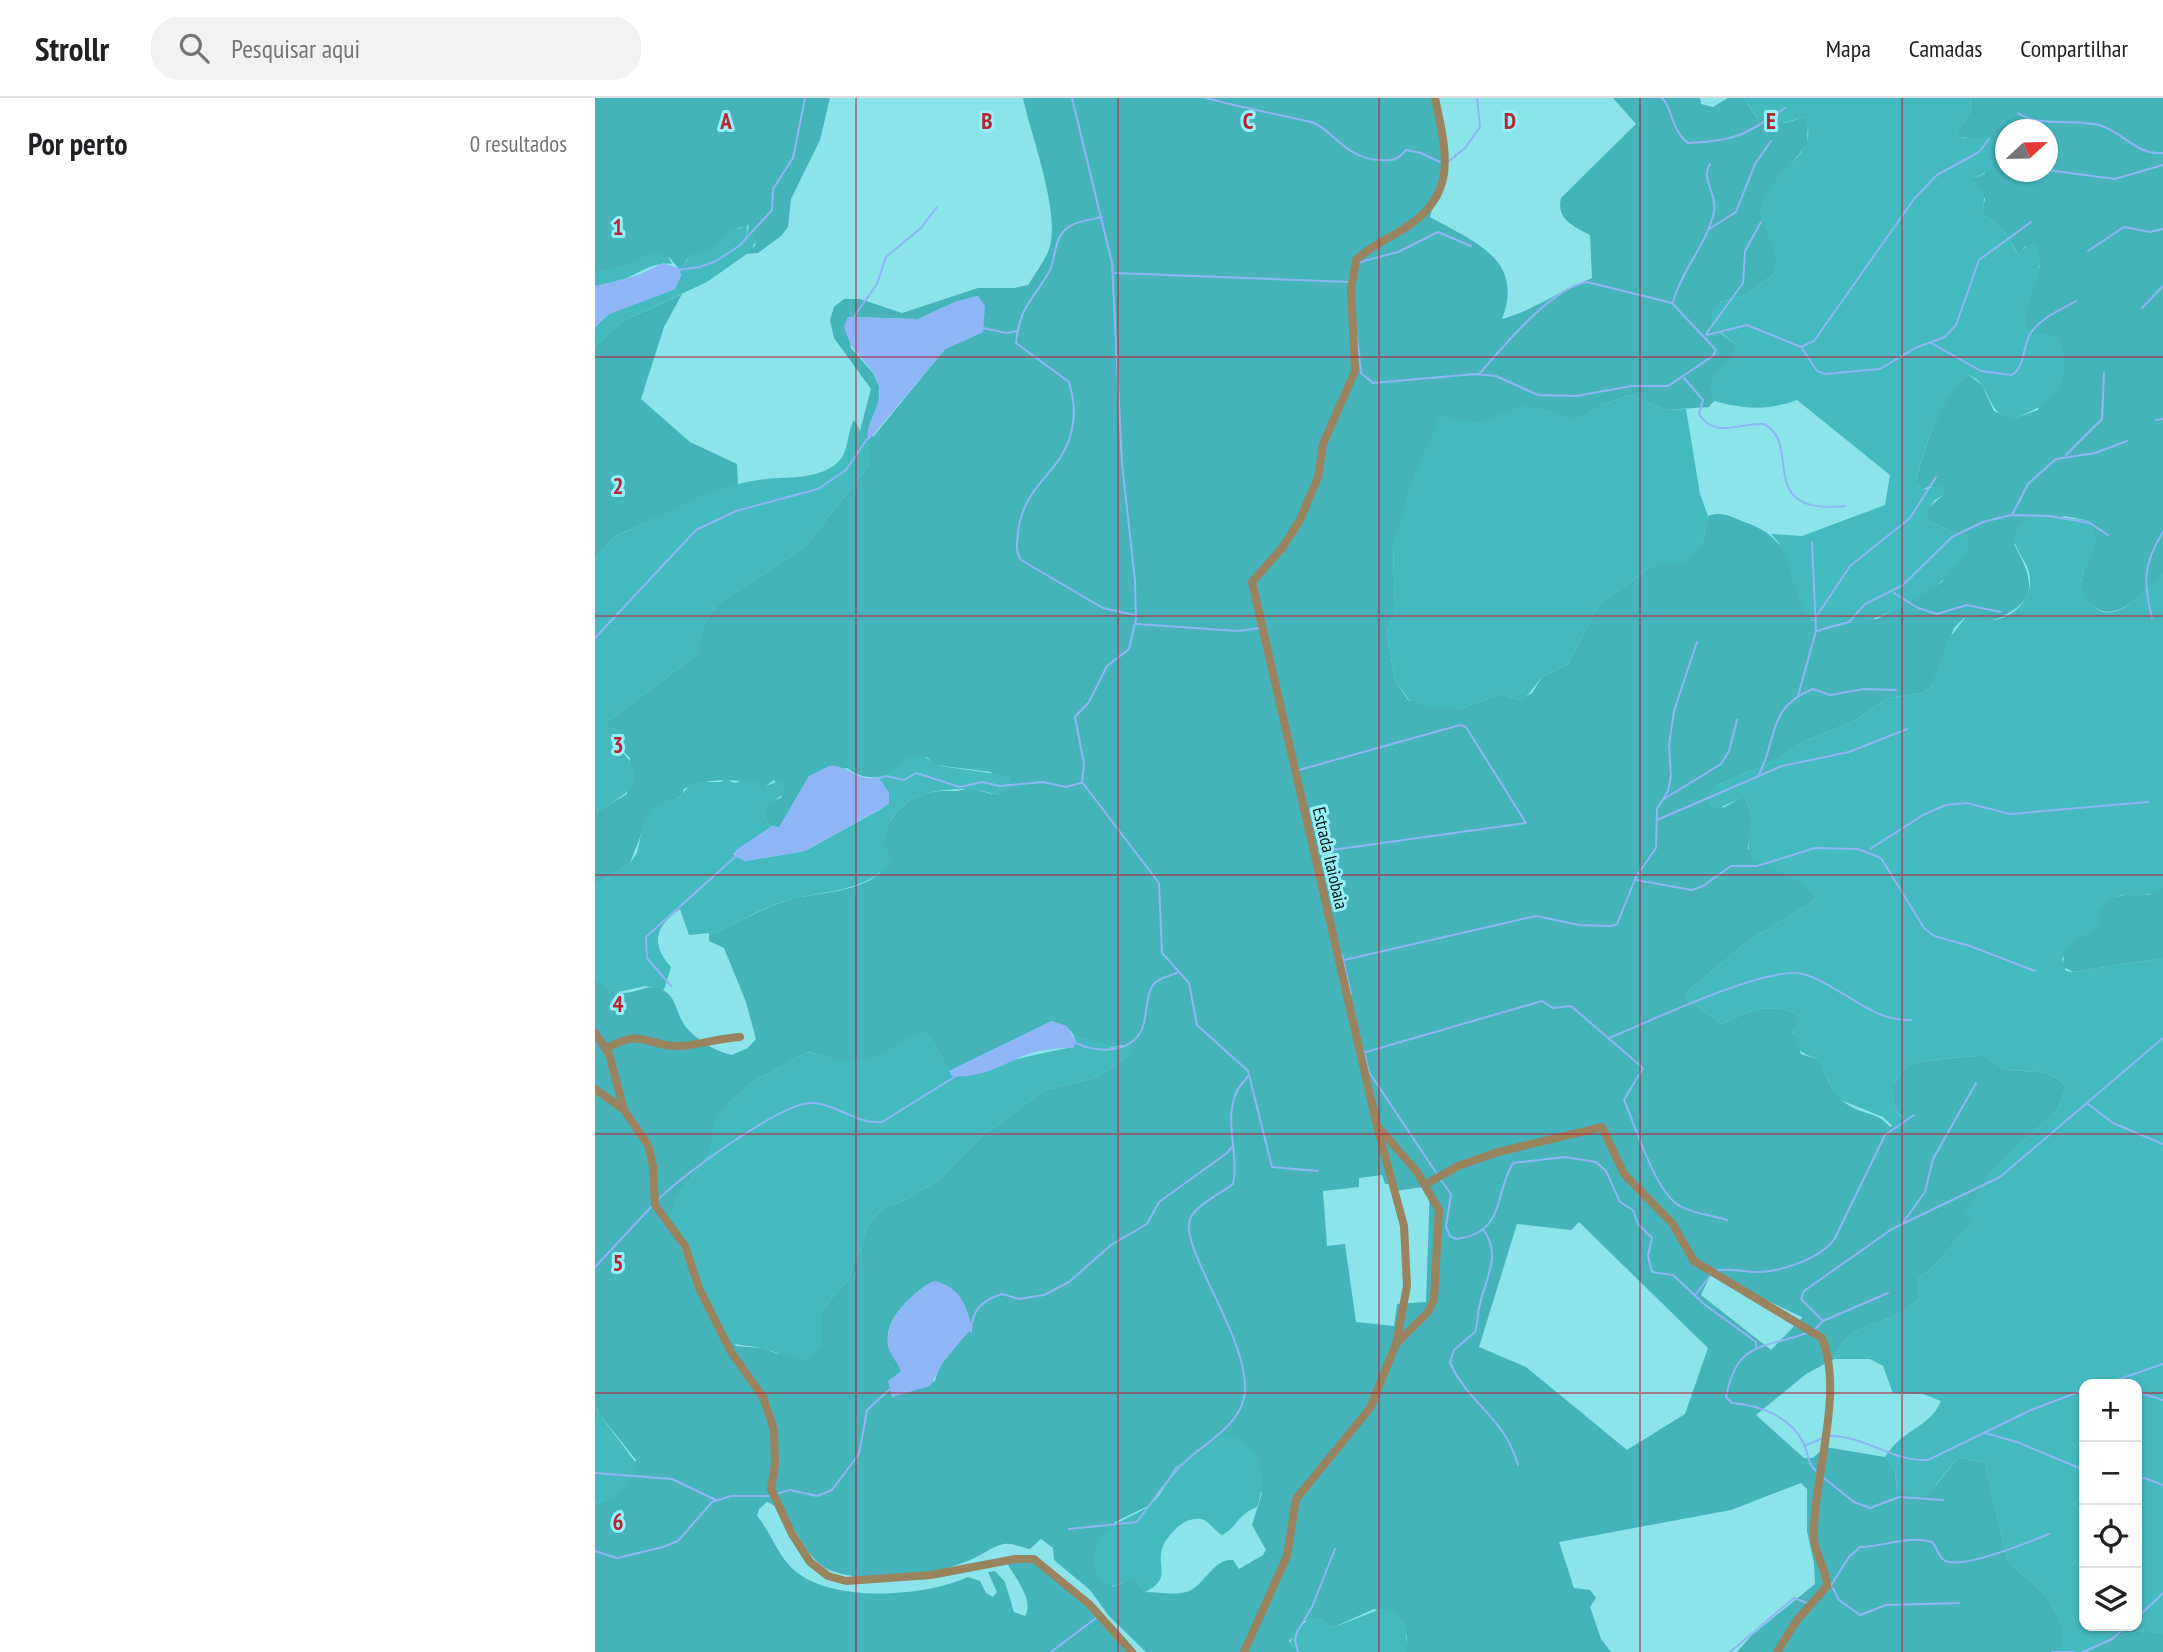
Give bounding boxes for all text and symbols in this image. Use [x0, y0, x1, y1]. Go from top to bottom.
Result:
search box [151, 17, 641, 80]
text: Strollr [35, 27, 109, 70]
icon: search [175, 29, 213, 67]
text: Pesquisar aqui [231, 32, 360, 65]
text: Mapa [1826, 33, 1871, 64]
text: Camadas [1909, 33, 1982, 64]
text: Compartilhar [2020, 33, 2128, 64]
text: A [719, 106, 732, 135]
text: B [981, 106, 993, 135]
text: C [1243, 106, 1254, 135]
text: D [1504, 106, 1516, 135]
text: E [1766, 106, 1776, 135]
north arrow [1995, 119, 2058, 182]
text: Por perto [28, 124, 128, 163]
text: 0 resultados [470, 129, 567, 158]
text: 1 [613, 212, 624, 241]
text: 2 [613, 471, 624, 500]
text: 3 [613, 730, 624, 759]
street label: Estrada Itaiobaia [1308, 805, 1353, 911]
text: 4 [613, 989, 624, 1018]
text: 5 [613, 1248, 624, 1277]
map controls [2079, 1379, 2142, 1631]
button: + [2079, 1379, 2142, 1442]
button: − [2079, 1442, 2142, 1505]
button: locate [2079, 1505, 2142, 1568]
text: 6 [613, 1507, 624, 1536]
button: layers [2079, 1568, 2142, 1631]

